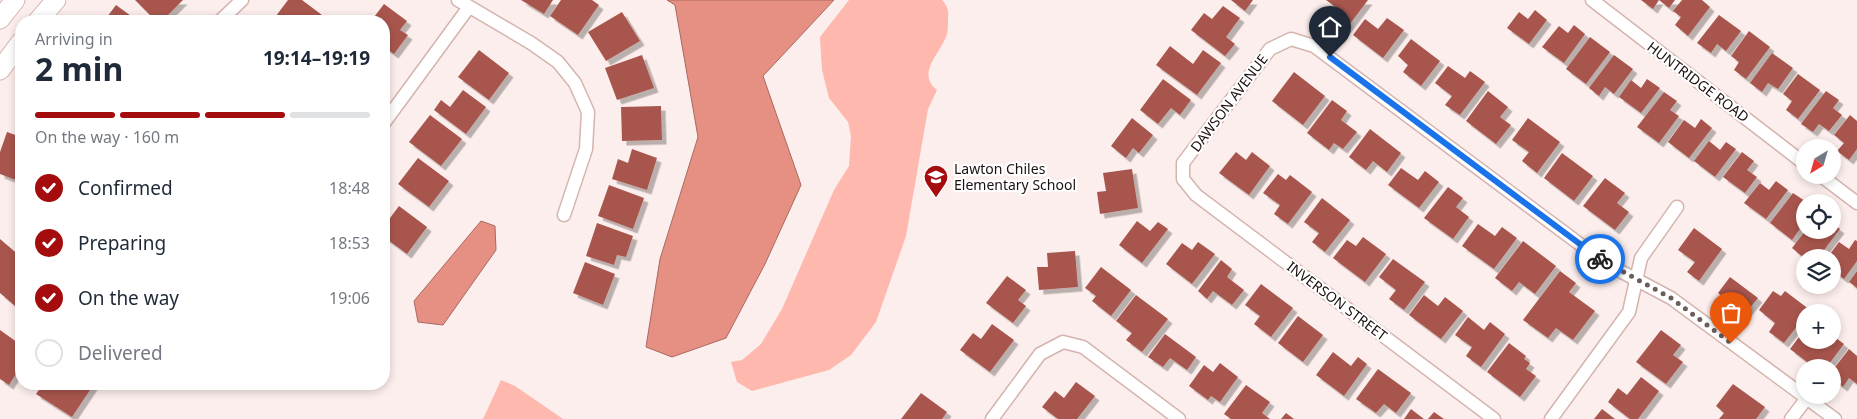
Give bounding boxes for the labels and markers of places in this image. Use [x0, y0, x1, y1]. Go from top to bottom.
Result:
pin [1309, 6, 1351, 57]
place label: Lawton Chiles Elementary School [954, 159, 1076, 194]
school or university icon: Lawton Chiles Elementary School [923, 164, 949, 198]
pin [1710, 292, 1752, 343]

